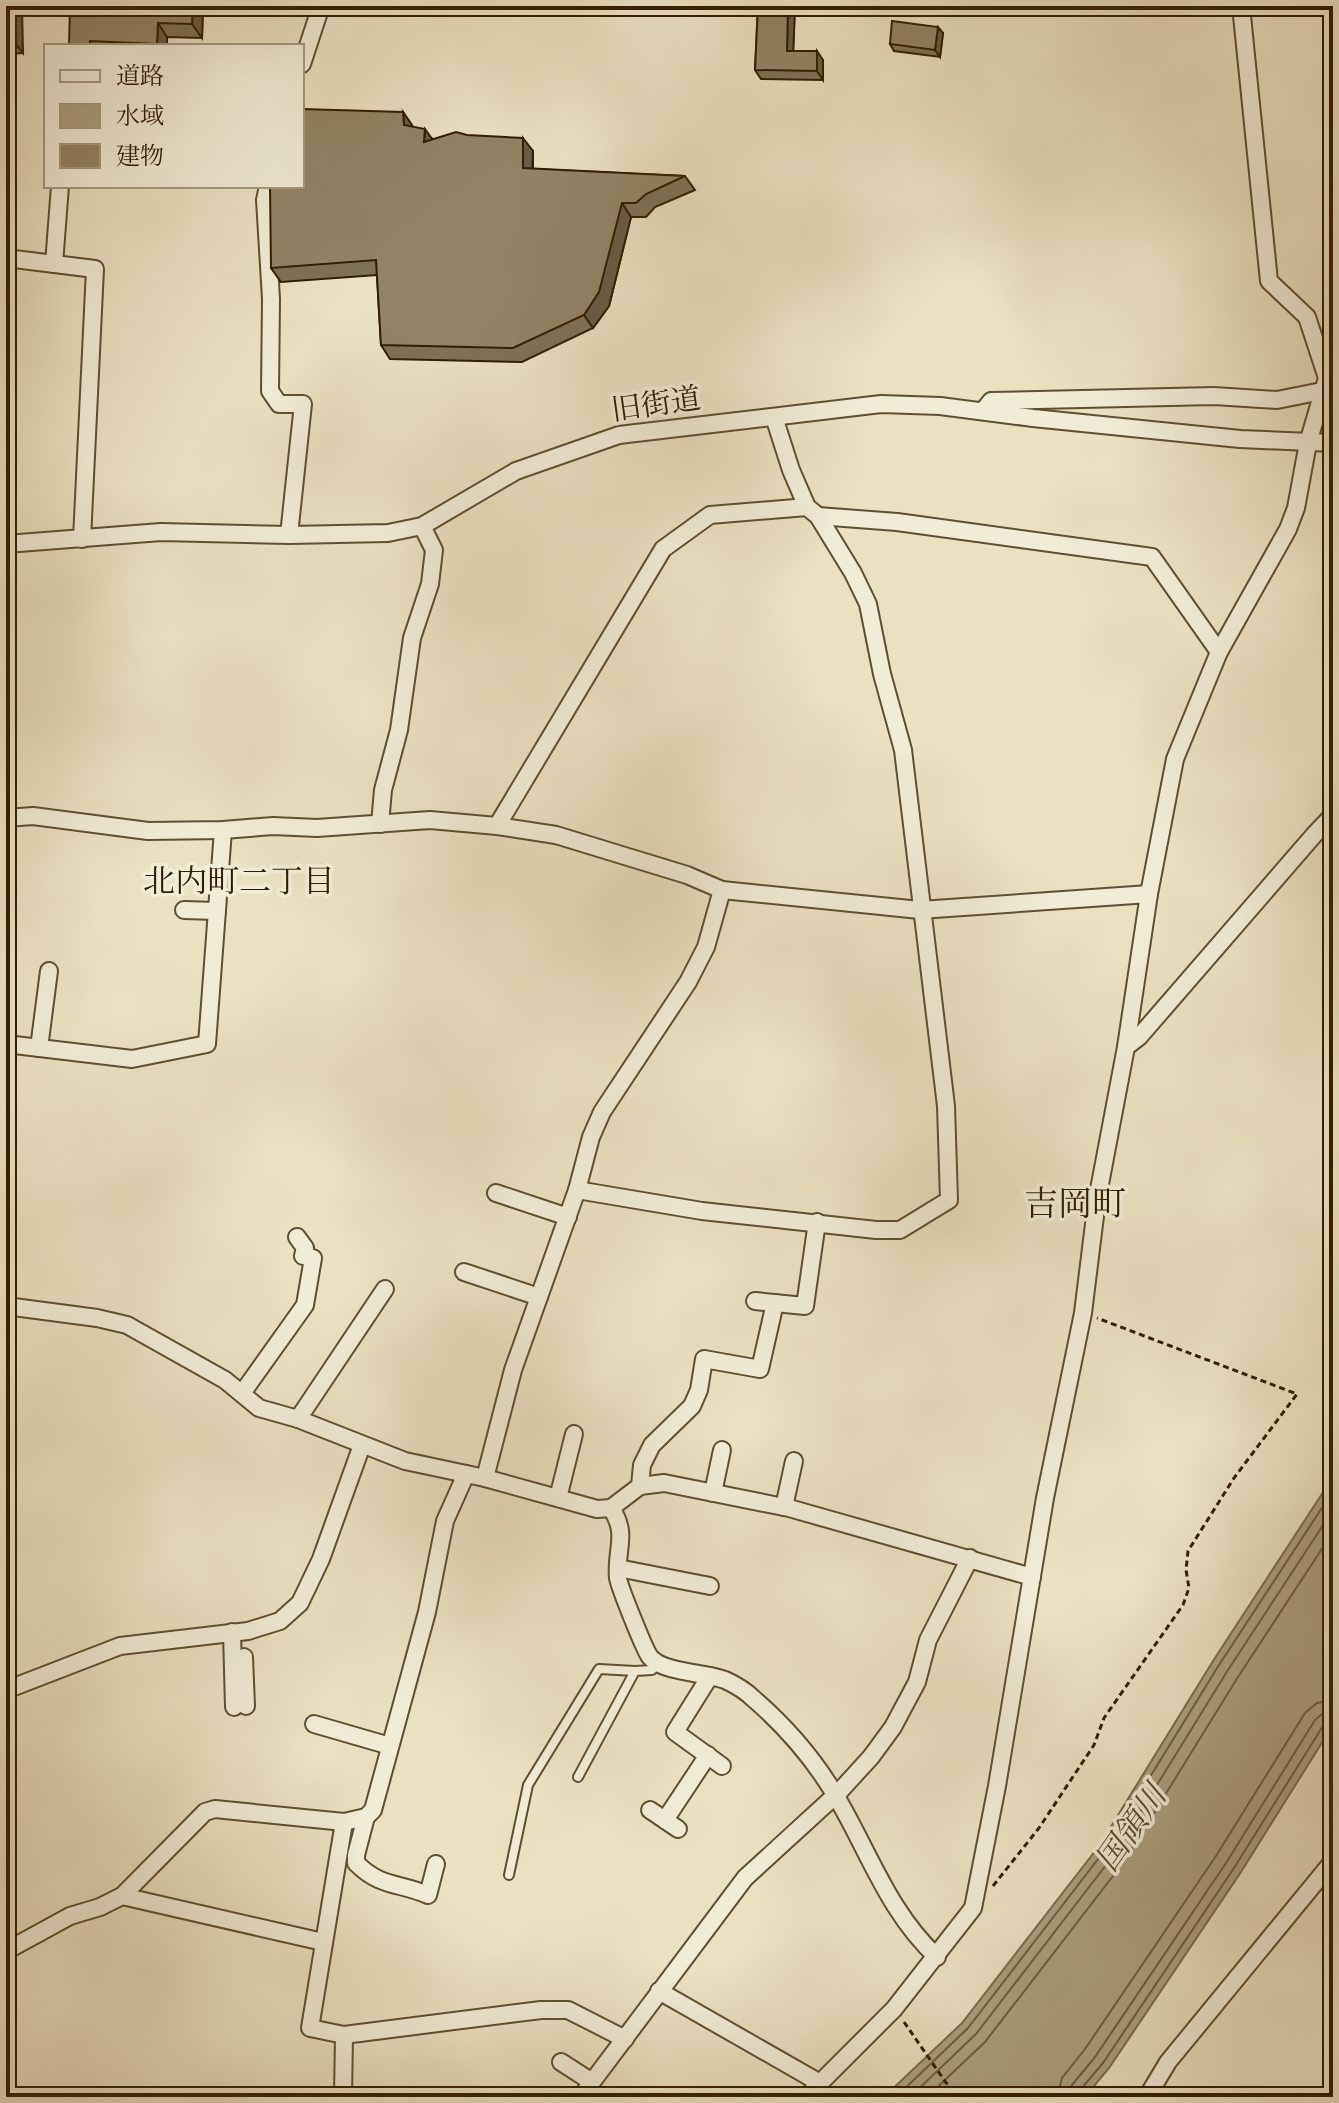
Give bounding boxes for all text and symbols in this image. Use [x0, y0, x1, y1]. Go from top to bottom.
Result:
legend [44, 44, 304, 188]
text: 道路 [116, 61, 164, 91]
text: 水域 [116, 101, 164, 131]
text: 建物 [116, 141, 164, 171]
street label: 旧街道 [609, 380, 703, 428]
district label: 北内町二丁目 [143, 862, 335, 901]
district label: 吉岡町 [1024, 1183, 1126, 1224]
water label: 国領川 [1087, 1775, 1176, 1879]

